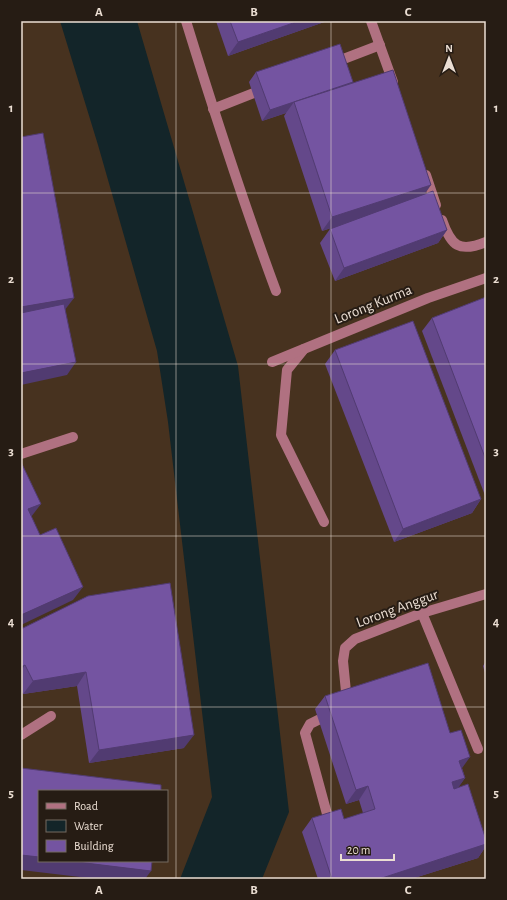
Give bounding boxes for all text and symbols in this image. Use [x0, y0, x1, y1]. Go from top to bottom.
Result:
text: A [95, 6, 103, 19]
text: B [250, 6, 258, 19]
text: C [405, 6, 412, 19]
north arrow [429, 38, 469, 78]
text: N [445, 43, 453, 54]
text: 1 [9, 102, 13, 115]
text: 1 [494, 102, 498, 115]
text: 2 [8, 273, 14, 286]
text: 2 [493, 273, 499, 286]
street label: Lorong Kurma [332, 282, 414, 327]
text: 3 [8, 445, 14, 458]
text: 3 [493, 445, 499, 458]
street label: Lorong Anggur [354, 587, 440, 630]
text: 4 [8, 616, 15, 629]
text: 4 [493, 616, 500, 629]
text: 5 [8, 787, 14, 800]
text: 5 [493, 787, 499, 800]
legend [38, 790, 168, 862]
text: Road [74, 800, 98, 812]
text: Water [74, 820, 103, 832]
scale bar [341, 836, 394, 862]
text: Building [74, 840, 114, 852]
text: 20 m [347, 844, 370, 856]
text: A [95, 884, 103, 897]
text: B [250, 884, 258, 897]
text: C [405, 884, 412, 897]

